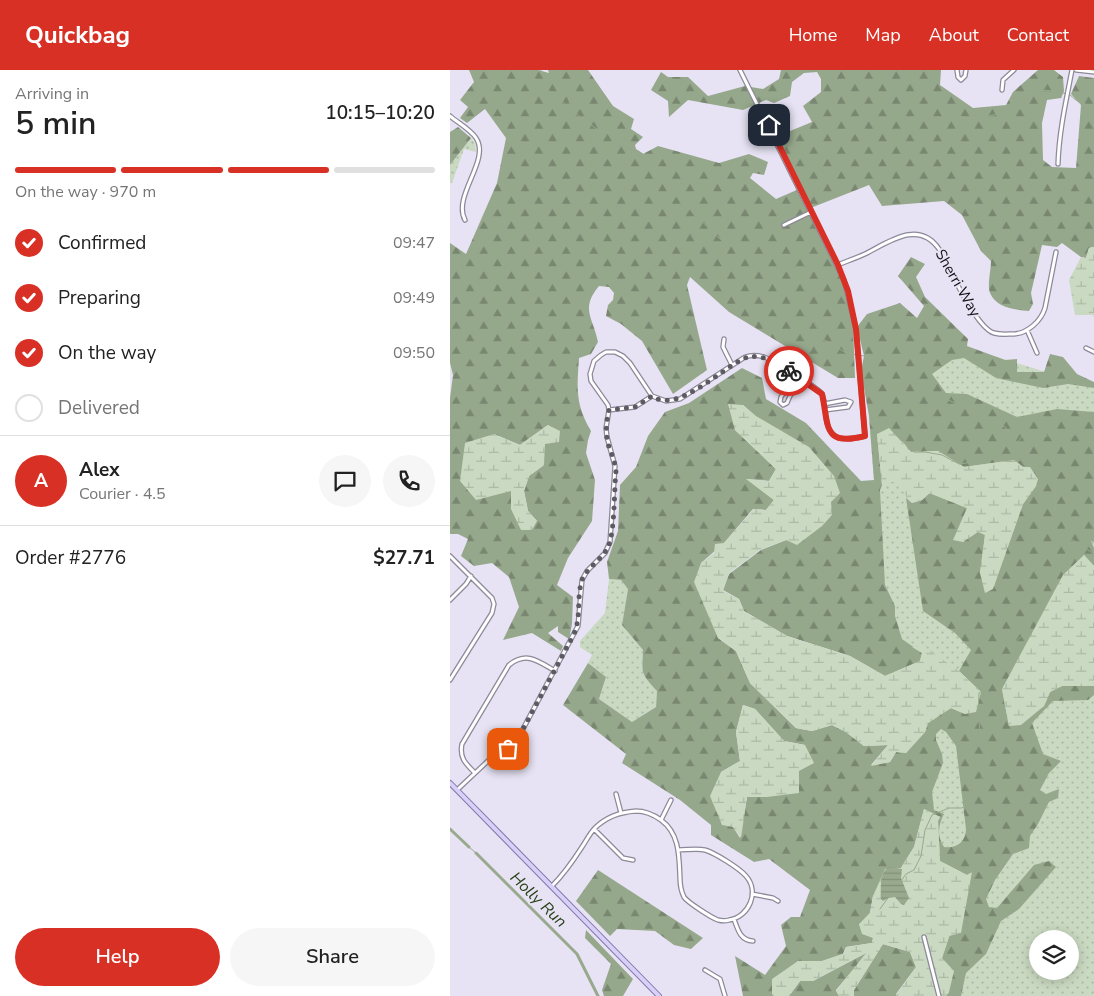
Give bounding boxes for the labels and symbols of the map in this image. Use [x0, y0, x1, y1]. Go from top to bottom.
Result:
pin [748, 104, 790, 146]
street label: Sherri Way [931, 246, 986, 321]
courier [764, 346, 814, 396]
pin [487, 728, 529, 770]
water label: Holly Run [505, 867, 572, 932]

